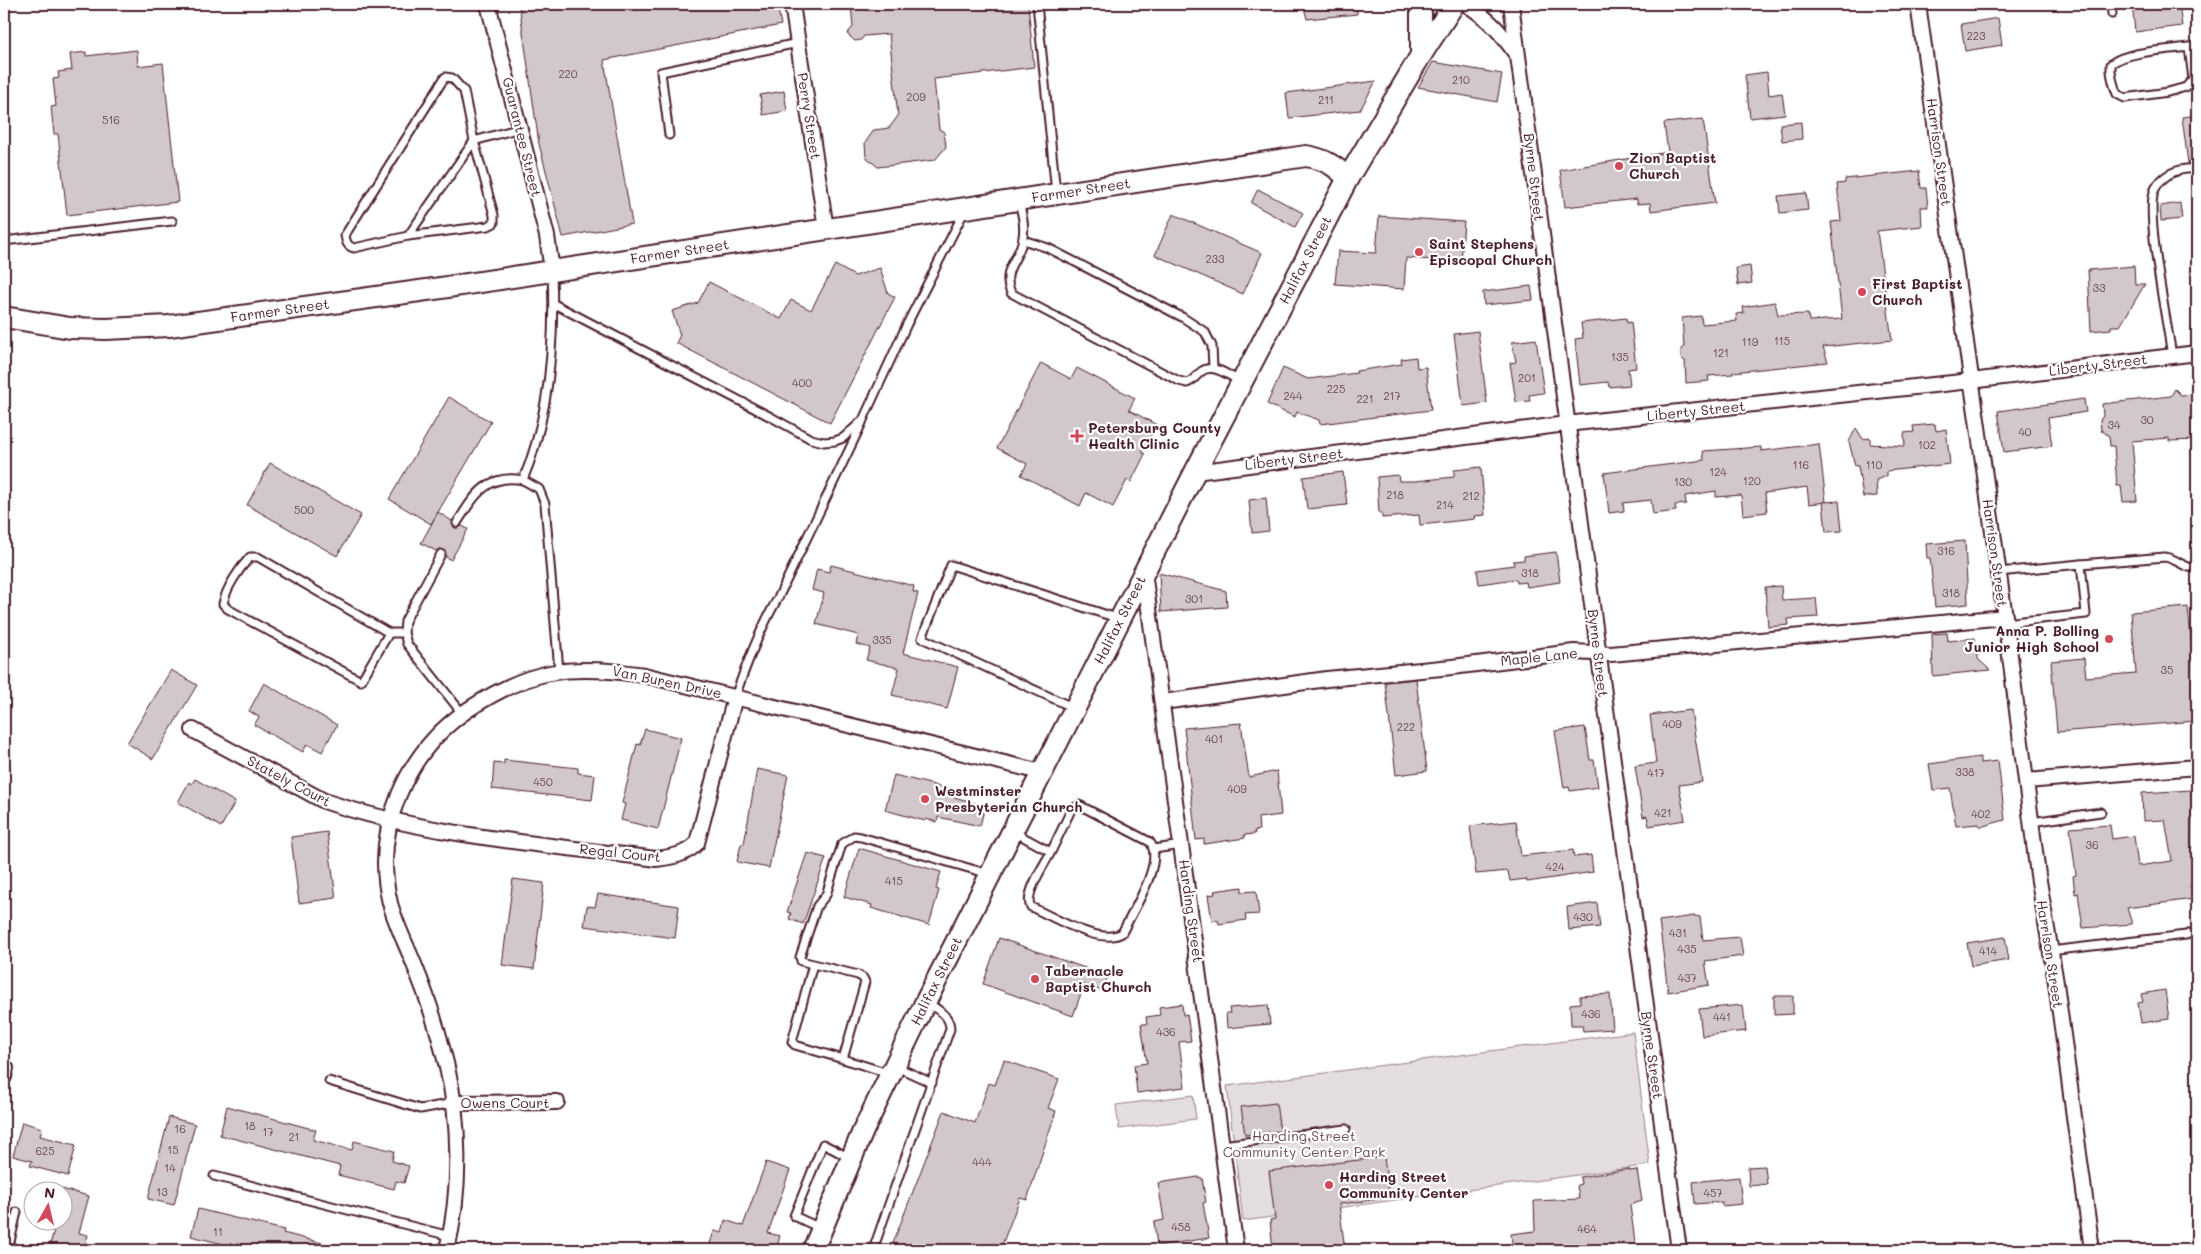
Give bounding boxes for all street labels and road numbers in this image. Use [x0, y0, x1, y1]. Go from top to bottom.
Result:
street label: Perry Street [793, 71, 826, 161]
street label: Guarantee Street [498, 75, 547, 199]
street label: Harrison Street [1923, 97, 1956, 207]
street label: Byrne Street [1520, 132, 1549, 222]
street label: Farmer Street [1030, 173, 1132, 207]
street label: Halifax Street [1274, 212, 1336, 307]
street label: Farmer Street [629, 234, 730, 268]
street label: Farmer Street [229, 294, 330, 326]
street label: Liberty Street [2048, 349, 2148, 380]
street label: Liberty Street [1646, 396, 1746, 425]
street label: Liberty Street [1244, 443, 1344, 474]
street label: Harrison Street [1979, 498, 2012, 608]
street label: Halifax Street [1089, 572, 1150, 667]
street label: Byrne Street [1584, 608, 1613, 698]
street label: Maple Lane [1499, 643, 1579, 670]
street label: Van Buren Drive [611, 661, 723, 702]
street label: Stately Court [244, 751, 334, 811]
street label: Regal Court [578, 839, 662, 866]
street label: Harding Street [1175, 858, 1208, 964]
street label: Harrison Street [2033, 899, 2068, 1009]
street label: Halifax Street [906, 933, 966, 1028]
street label: Byrne Street [1637, 1010, 1668, 1100]
street label: Owens Court [461, 1093, 549, 1112]

